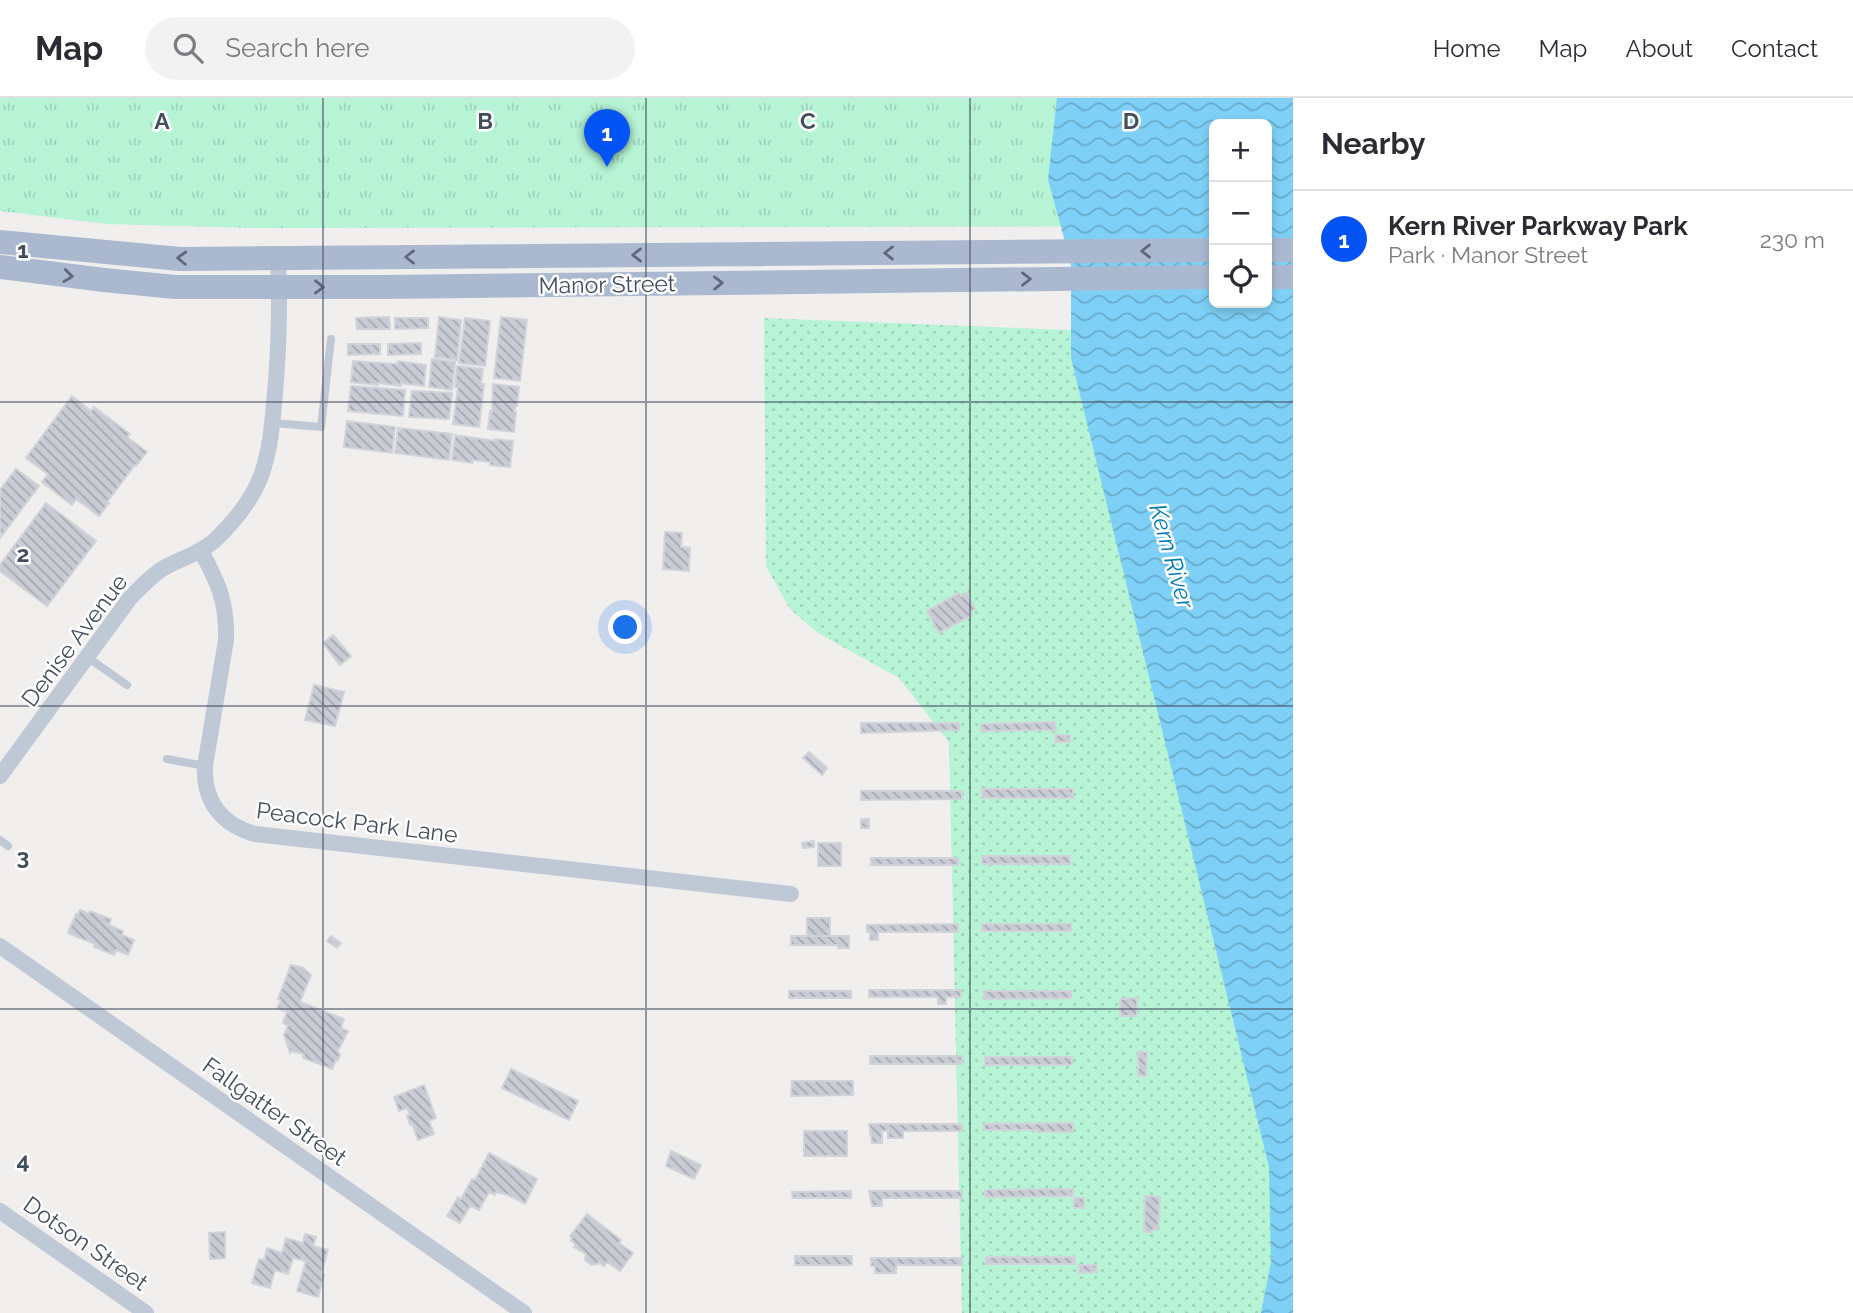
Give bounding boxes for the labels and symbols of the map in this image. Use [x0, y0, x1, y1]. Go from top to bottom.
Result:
text: A [154, 107, 170, 134]
text: B [477, 107, 493, 134]
text: C [800, 107, 816, 134]
text: D [1123, 107, 1139, 134]
pin: 1 [584, 109, 630, 167]
text: 1 [17, 236, 29, 263]
one-way arrow [1140, 243, 1151, 259]
one-way arrow [884, 245, 894, 261]
one-way arrow [632, 247, 642, 263]
one-way arrow [404, 249, 415, 265]
one-way arrow [177, 250, 187, 266]
one-way arrow [62, 268, 74, 283]
street label: Manor Street [538, 269, 676, 299]
one-way arrow [1021, 271, 1032, 287]
one-way arrow [713, 275, 724, 291]
one-way arrow [314, 279, 325, 295]
water label: Kern River [1143, 501, 1201, 612]
text: 2 [17, 540, 29, 567]
street label: Denise Avenue [15, 568, 133, 712]
your location [608, 610, 642, 644]
street label: Peacock Park Lane [255, 796, 459, 848]
text: 3 [17, 843, 29, 870]
street label: Fallgatter Street [198, 1051, 352, 1171]
text: 4 [16, 1147, 30, 1174]
street label: Dotson Street [19, 1190, 154, 1296]

